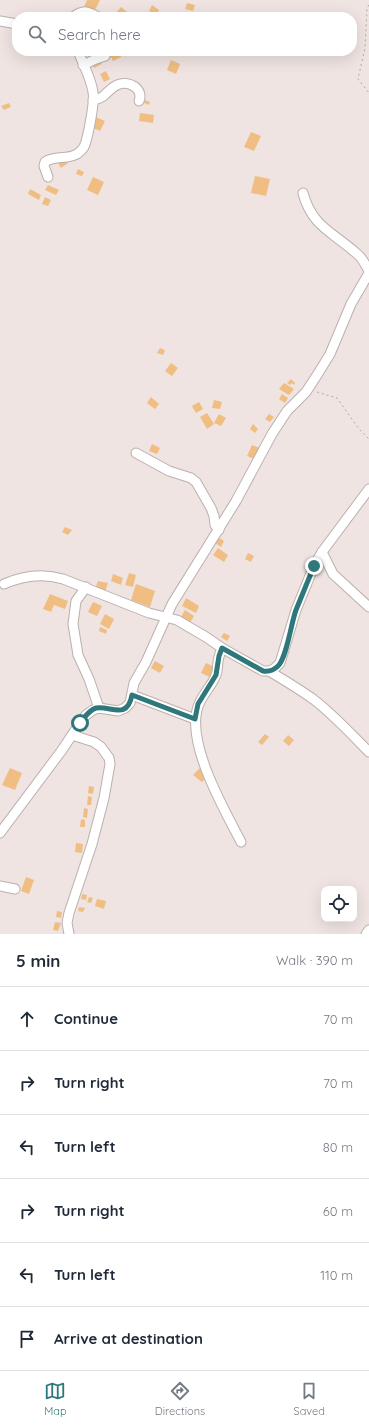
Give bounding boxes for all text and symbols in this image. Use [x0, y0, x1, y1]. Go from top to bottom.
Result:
search box [12, 12, 357, 56]
icon: search [26, 23, 48, 45]
text: Search here [58, 25, 141, 44]
route end [305, 557, 323, 575]
route start [71, 714, 89, 732]
map controls [321, 886, 357, 922]
button: locate [321, 886, 357, 922]
text: 5 min [16, 950, 60, 971]
text: Walk · 390 m [276, 952, 353, 968]
icon: ahead [16, 1008, 38, 1030]
text: Continue [54, 1009, 118, 1028]
text: 70 m [323, 1011, 353, 1027]
icon: right [16, 1072, 38, 1094]
text: Turn right [54, 1073, 125, 1092]
text: 70 m [323, 1075, 353, 1091]
icon: left [16, 1136, 38, 1158]
text: Turn left [54, 1137, 116, 1156]
text: 80 m [323, 1139, 353, 1155]
icon: right [16, 1200, 38, 1222]
text: Turn right [54, 1201, 125, 1220]
text: 60 m [323, 1203, 353, 1219]
icon: left [16, 1264, 38, 1286]
text: Turn left [54, 1265, 116, 1284]
text: 110 m [320, 1267, 353, 1283]
icon: arrive [16, 1328, 38, 1350]
text: Arrive at destination [54, 1329, 203, 1348]
tab: Map [44, 1380, 67, 1418]
tab: Directions [155, 1380, 205, 1418]
tab: Saved [293, 1380, 325, 1418]

